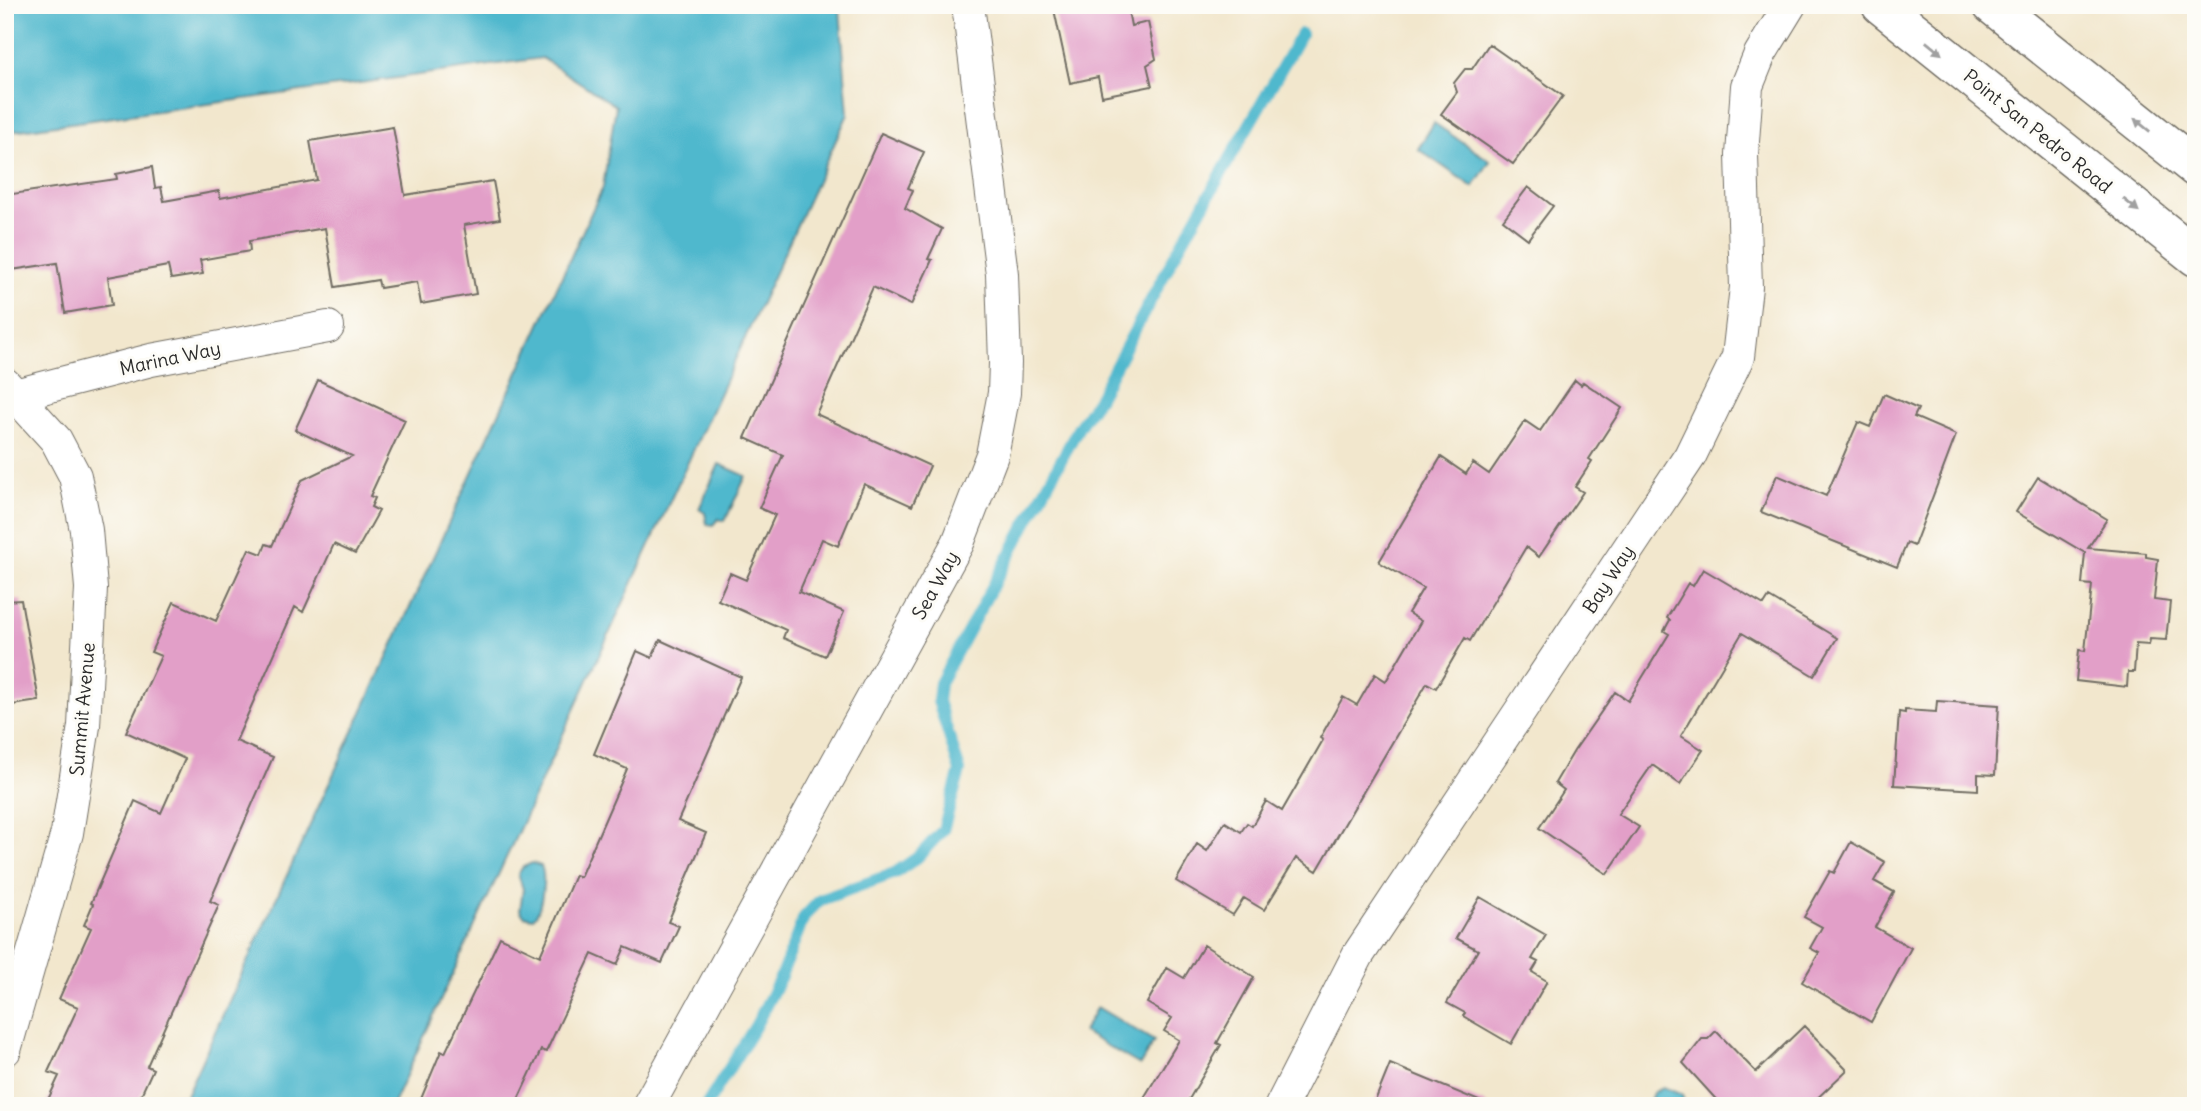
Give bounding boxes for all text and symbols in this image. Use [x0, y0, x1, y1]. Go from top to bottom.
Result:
one-way arrow [1926, 40, 1943, 55]
street label: Point San Pedro Road [1959, 64, 2117, 198]
one-way arrow [2134, 118, 2151, 133]
one-way arrow [2122, 198, 2140, 213]
street label: Marina Way [117, 336, 223, 380]
street label: Bay Way [1577, 540, 1639, 618]
street label: Sea Way [906, 547, 964, 623]
street label: Summit Avenue [64, 641, 100, 777]

